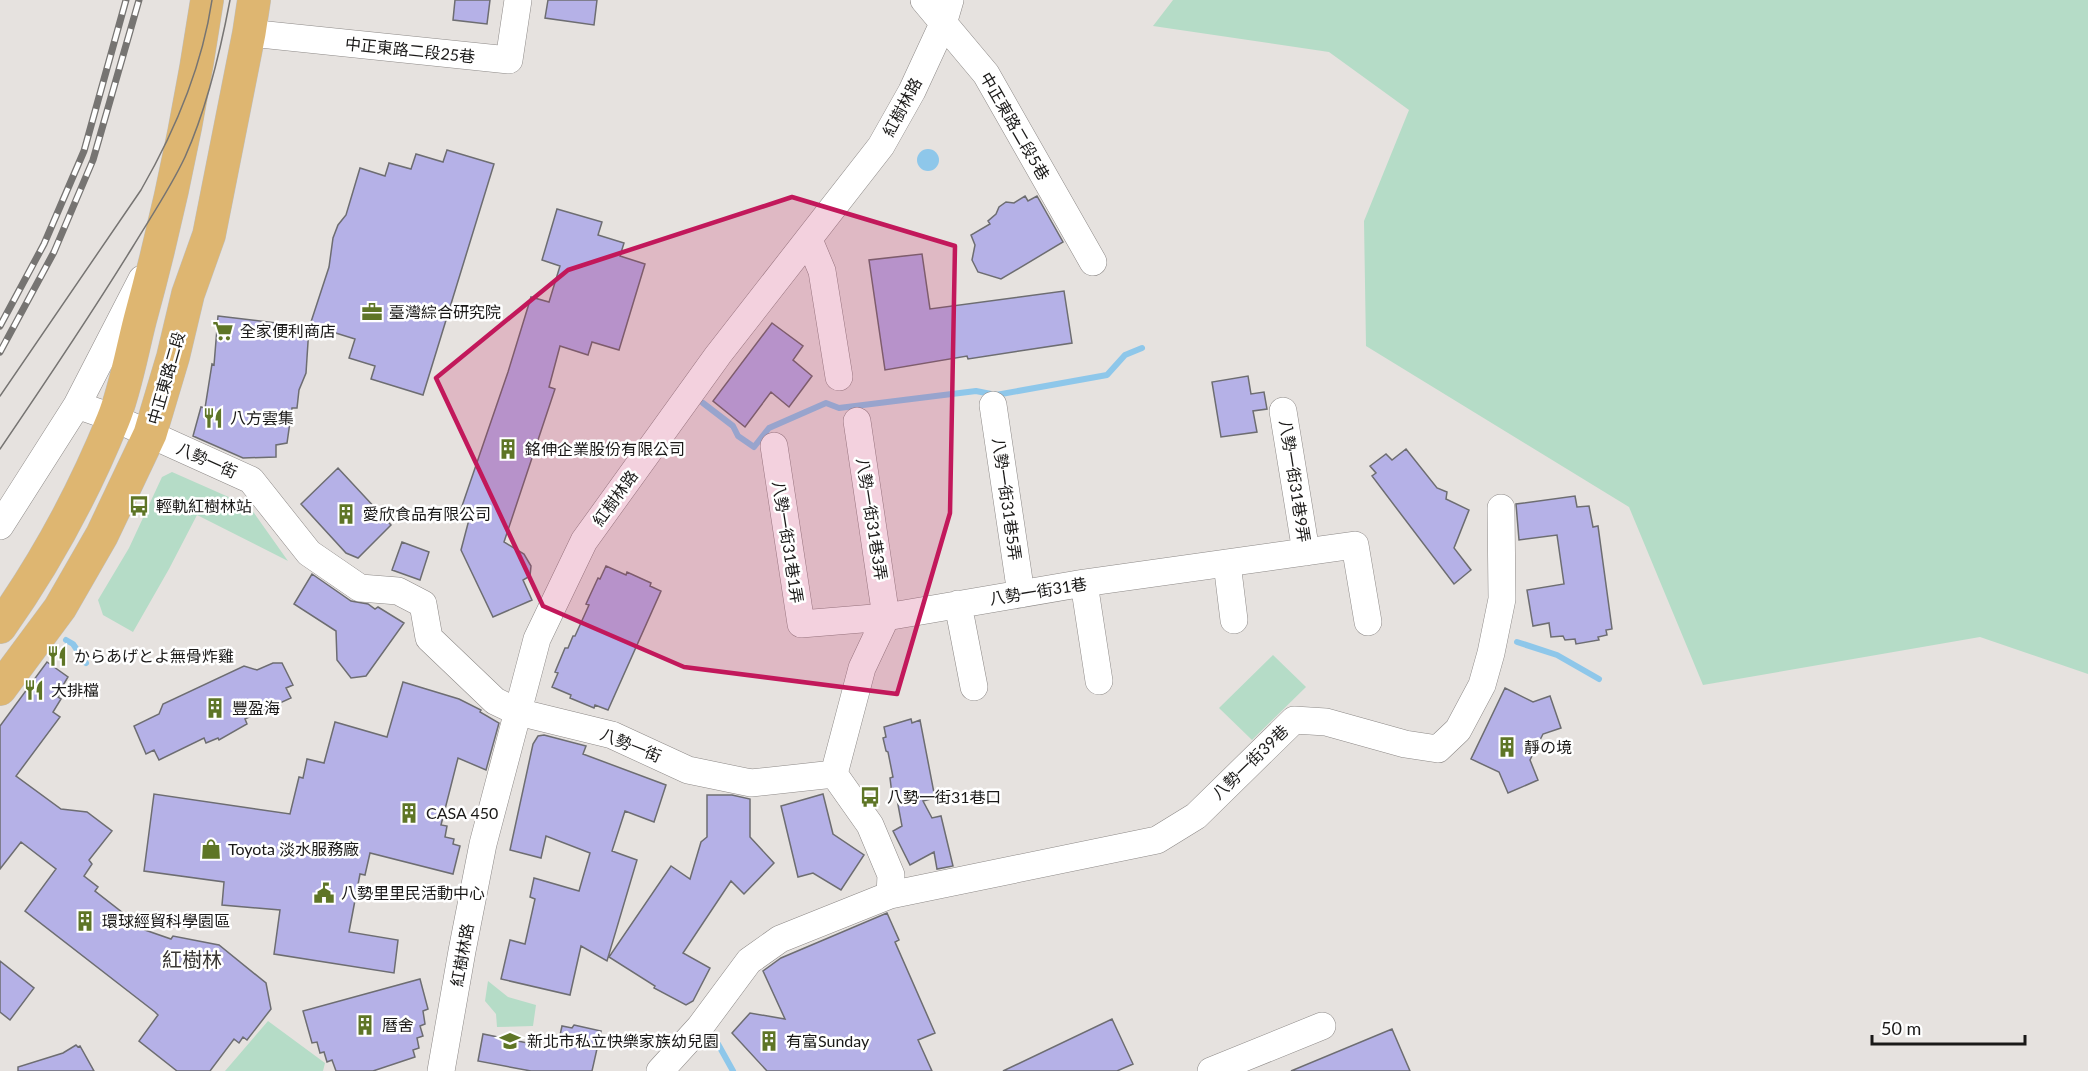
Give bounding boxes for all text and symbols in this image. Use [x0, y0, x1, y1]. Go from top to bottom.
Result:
street label: 中正東路二段25巷 [344, 33, 476, 66]
street label: 中正東路二段5巷 [977, 68, 1054, 183]
street label: 紅樹林路 [878, 74, 925, 139]
office icon: 臺灣綜合研究院 [360, 300, 384, 324]
place label: 臺灣綜合研究院 [389, 302, 501, 321]
supermarket icon: 全家便利商店 [211, 319, 235, 343]
place label: 全家便利商店 [240, 321, 336, 340]
street label: 中正東路二段 [143, 329, 188, 427]
restaurant icon: 八方雲集 [201, 406, 225, 430]
place label: 八方雲集 [230, 408, 294, 427]
street label: 八勢一街31巷9弄 [1276, 418, 1315, 544]
street label: 八勢一街31巷5弄 [989, 436, 1026, 562]
building icon: 銘伸企業股份有限公司 [496, 437, 520, 461]
street label: 八勢一街 [174, 438, 240, 481]
place label: 銘伸企業股份有限公司 [525, 439, 685, 458]
street label: 八勢一街31巷3弄 [853, 456, 892, 582]
street label: 紅樹林路 [588, 466, 641, 529]
street label: 八勢一街31巷1弄 [769, 479, 808, 605]
bus stop icon: 輕軌紅樹林站 [127, 494, 151, 518]
place label: 輕軌紅樹林站 [156, 496, 252, 515]
building icon: 愛欣食品有限公司 [334, 502, 358, 526]
place label: 愛欣食品有限公司 [363, 504, 491, 523]
street label: 八勢一街31巷 [988, 573, 1088, 608]
restaurant icon: からあげとよ無骨炸雞 [45, 644, 69, 668]
place label: からあげとよ無骨炸雞 [74, 646, 234, 665]
restaurant icon: 大排檔 [22, 678, 46, 702]
place label: 大排檔 [51, 680, 99, 699]
building icon: 豐盈海 [203, 696, 227, 720]
place label: 豐盈海 [232, 698, 280, 717]
street label: 八勢一街39巷 [1208, 721, 1292, 803]
street label: 八勢一街 [598, 724, 664, 765]
building icon: 靜の境 [1495, 735, 1519, 759]
place label: 靜の境 [1524, 737, 1572, 756]
bus stop icon: 八勢一街31巷口 [858, 785, 882, 809]
place label: 八勢一街31巷口 [887, 787, 1002, 806]
building icon: CASA 450 [397, 801, 421, 825]
place label: CASA 450 [426, 803, 498, 822]
shop icon: Toyota 淡水服務廠 [199, 837, 223, 861]
place label: Toyota 淡水服務廠 [228, 839, 359, 858]
public building icon: 八勢里里民活動中心 [312, 881, 336, 905]
place label: 八勢里里民活動中心 [341, 883, 485, 902]
building icon: 環球經貿科學園區 [73, 909, 97, 933]
place label: 環球經貿科學園區 [102, 911, 230, 930]
street label: 紅樹林路 [447, 922, 476, 988]
district label: 紅樹林 [162, 947, 222, 971]
scale bar [1872, 1008, 2025, 1046]
building icon: 曆舍 [353, 1013, 377, 1037]
place label: 曆舍 [382, 1015, 414, 1034]
text: 50 m [1881, 1017, 1921, 1039]
school or university icon: 新北市私立快樂家族幼兒園 [498, 1029, 522, 1053]
building icon: 有富Sunday [757, 1029, 781, 1053]
place label: 新北市私立快樂家族幼兒園 [527, 1031, 719, 1050]
place label: 有富Sunday [786, 1031, 870, 1050]

